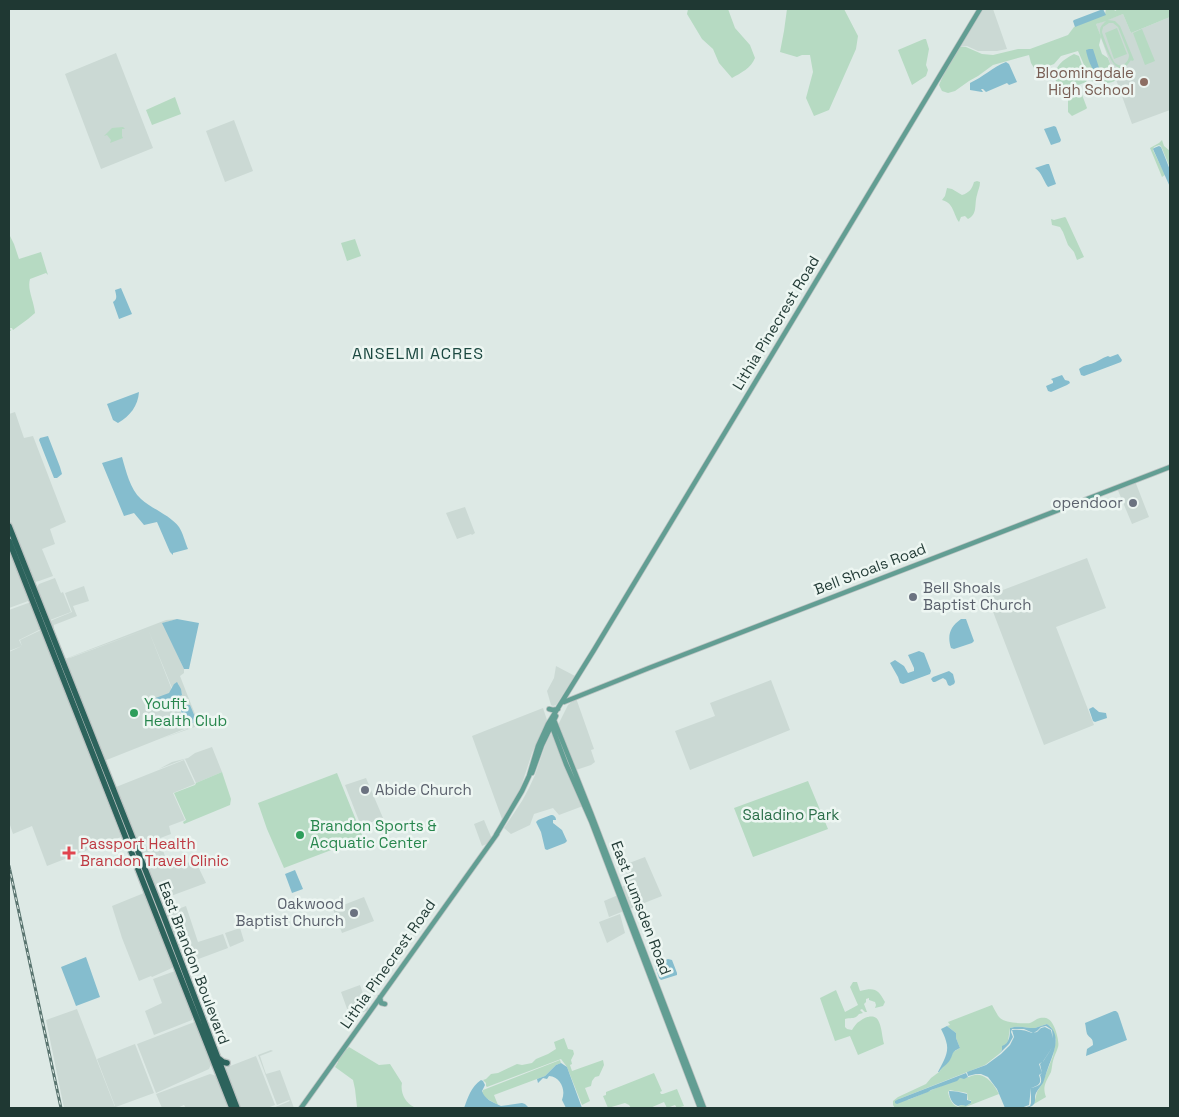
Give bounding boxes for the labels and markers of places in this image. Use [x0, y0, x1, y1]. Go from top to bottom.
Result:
place label: Bloomingdale High School [1036, 63, 1134, 99]
marker: Bloomingdale High School [1138, 76, 1150, 88]
place label: opendoor [1052, 493, 1123, 512]
marker: opendoor [1127, 497, 1139, 509]
place label: Bell Shoals Baptist Church [923, 578, 1031, 614]
marker: Bell Shoals Baptist Church [907, 591, 919, 603]
place label: Youfit Health Club [144, 694, 227, 730]
marker: Youfit Health Club [128, 707, 140, 719]
place label: Abide Church [375, 780, 472, 799]
marker: Abide Church [359, 784, 371, 796]
place label: Brandon Sports & Acquatic Center [310, 816, 437, 852]
marker: Brandon Sports & Acquatic Center [294, 829, 306, 841]
place label: Passport Health Brandon Travel Clinic [80, 834, 229, 870]
marker: Passport Health Brandon Travel Clinic [62, 846, 76, 860]
place label: Oakwood Baptist Church [236, 894, 344, 930]
marker: Oakwood Baptist Church [348, 907, 360, 919]

